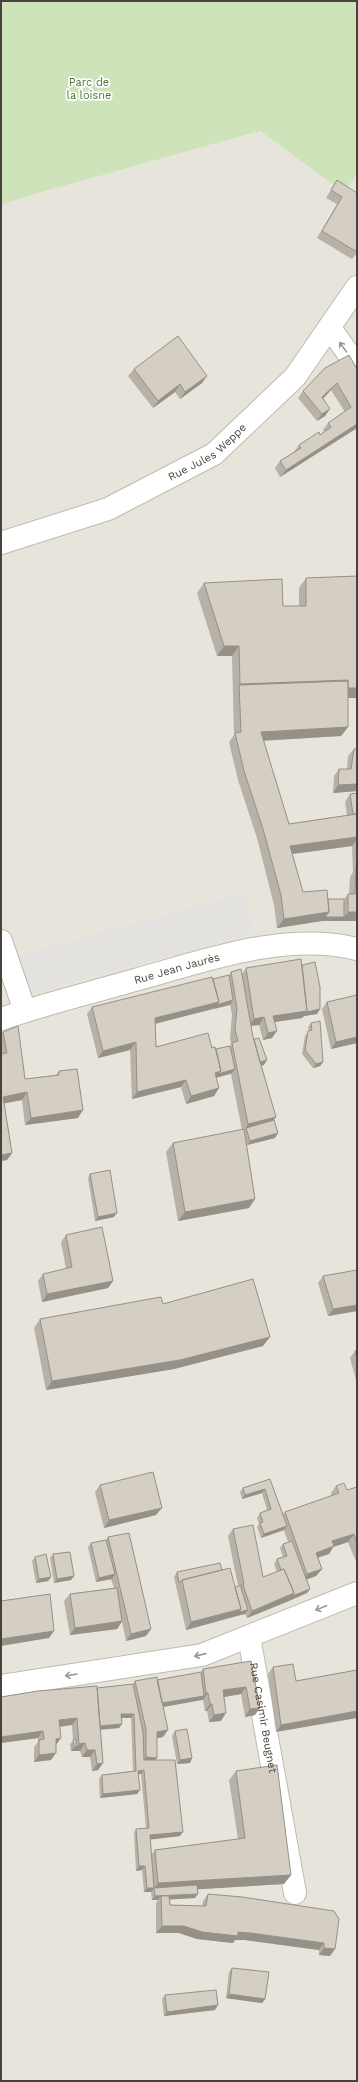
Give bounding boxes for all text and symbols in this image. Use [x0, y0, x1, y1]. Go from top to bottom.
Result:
park label: Parc de la loisne [67, 76, 111, 102]
one-way arrow [339, 341, 347, 352]
street label: Rue Jules Weppe [166, 421, 249, 483]
street label: Rue Jean Jaurès [132, 950, 221, 986]
one-way arrow [315, 1604, 327, 1612]
one-way arrow [194, 1652, 207, 1659]
street label: Rue Casimir Beugnet [247, 1661, 280, 1774]
one-way arrow [65, 1671, 78, 1679]

